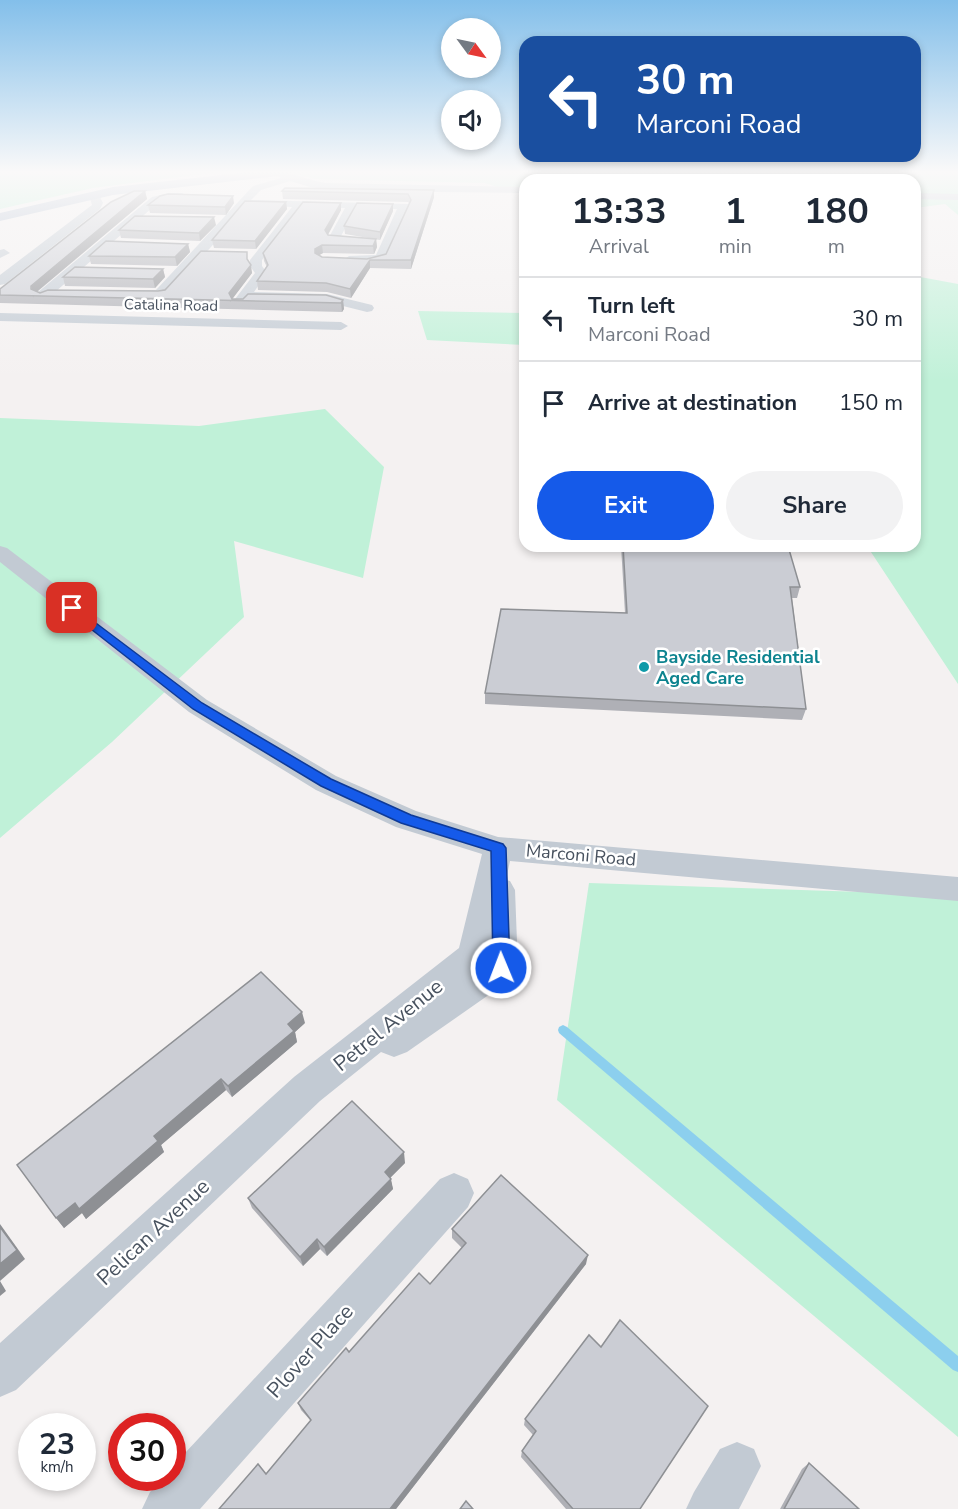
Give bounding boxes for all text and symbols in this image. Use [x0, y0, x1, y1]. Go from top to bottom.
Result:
north arrow [441, 18, 501, 78]
map controls [441, 18, 501, 150]
text: 30 m [636, 52, 735, 109]
icon: left [537, 60, 615, 138]
button: sound [441, 90, 501, 150]
text: Marconi Road [636, 106, 802, 143]
text: 13:33 [571, 187, 667, 236]
text: 1 [724, 187, 746, 236]
text: 180 [804, 187, 869, 236]
text: Arrival [589, 233, 649, 260]
text: min [719, 233, 752, 260]
text: m [828, 233, 845, 260]
text: Turn left [588, 291, 675, 321]
street label: Catalina Road [124, 294, 218, 316]
icon: left [537, 303, 570, 336]
text: 30 m [852, 304, 903, 334]
text: Marconi Road [588, 321, 711, 348]
icon: arrive [537, 387, 570, 420]
text: Arrive at destination [588, 388, 797, 418]
text: 150 m [839, 388, 903, 418]
button: Exit [537, 471, 714, 540]
button: Share [726, 471, 903, 540]
pin [46, 582, 97, 633]
icon: arrive [55, 591, 88, 624]
place label: Bayside Residential Aged Care [656, 645, 820, 690]
marker: Bayside Residential Aged Care [637, 660, 651, 674]
street label: Marconi Road [525, 838, 637, 872]
position arrow [469, 936, 533, 1000]
street label: Petrel Avenue [328, 972, 448, 1078]
street label: Pelican Avenue [91, 1172, 215, 1292]
street label: Plover Place [260, 1298, 360, 1404]
speed limit sign: 30 [108, 1413, 186, 1491]
text: 23 [39, 1424, 75, 1465]
text: km/h [40, 1457, 74, 1477]

